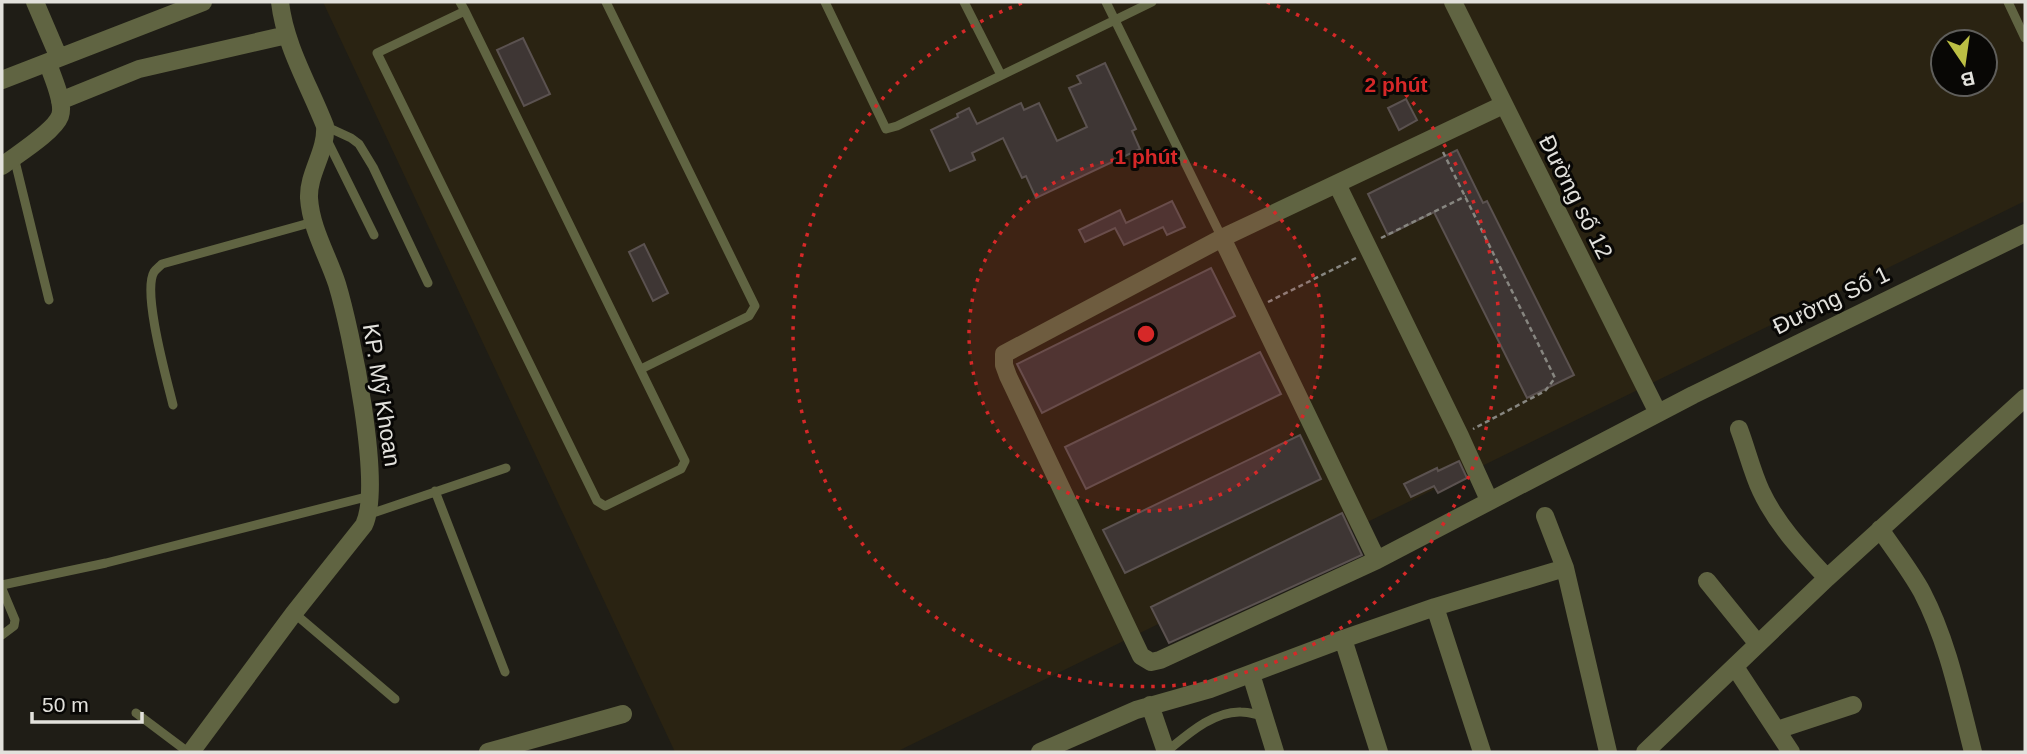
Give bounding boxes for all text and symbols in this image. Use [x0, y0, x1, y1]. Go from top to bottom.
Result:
north arrow [1929, 28, 1999, 98]
text: B [1959, 67, 1977, 91]
text: 2 phút [1365, 73, 1428, 96]
street label: Đường số 12 [1534, 131, 1618, 263]
text: 1 phút [1115, 145, 1178, 168]
street label: Đường Số 1 [1769, 261, 1893, 339]
street label: KP. Mỹ Khoan [358, 322, 406, 468]
centre of rings [1134, 322, 1158, 346]
scale bar [32, 680, 142, 724]
text: 50 m [42, 693, 89, 716]

